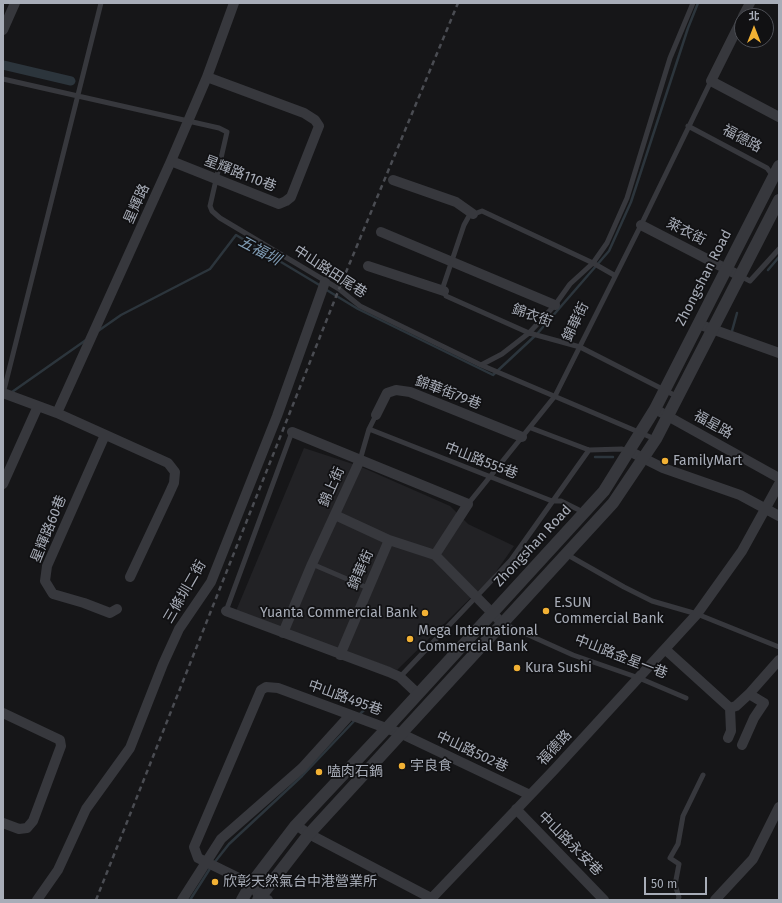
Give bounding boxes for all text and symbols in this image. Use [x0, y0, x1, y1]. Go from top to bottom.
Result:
north arrow [734, 8, 774, 48]
text: 北 [749, 10, 760, 23]
street label: 福德路 [720, 122, 764, 156]
street label: 星輝路110巷 [202, 153, 278, 195]
street label: 星輝路 [121, 181, 153, 227]
street label: 萊衣街 [663, 215, 709, 249]
street label: Zhongshan Road [673, 227, 735, 329]
water label: 五福圳 [235, 232, 283, 270]
street label: 中山路田尾巷 [290, 242, 370, 302]
street label: 錦華街 [559, 299, 593, 345]
street label: 錦衣街 [509, 301, 555, 331]
street label: 錦華街79巷 [413, 373, 483, 413]
street label: 福星路 [691, 407, 735, 443]
street label: 中山路555巷 [442, 439, 520, 483]
place label: FamilyMart [673, 453, 742, 469]
marker: FamilyMart [660, 456, 670, 466]
street label: 錦上街 [316, 464, 348, 510]
street label: 星輝路60巷 [28, 493, 70, 565]
street label: Zhongshan Road [491, 502, 575, 590]
street label: 錦華街 [345, 547, 377, 593]
street label: 三條圳二街 [160, 557, 210, 627]
place label: E.SUN Commercial Bank [554, 595, 664, 628]
place label: Yuanta Commercial Bank [260, 605, 417, 621]
marker: E.SUN Commercial Bank [541, 606, 551, 616]
marker: Yuanta Commercial Bank [420, 608, 430, 618]
place label: Mega International Commercial Bank [418, 623, 538, 656]
street label: 中山路金星一巷 [572, 632, 670, 682]
marker: Mega International Commercial Bank [405, 634, 415, 644]
place label: Kura Sushi [525, 660, 592, 676]
marker: Kura Sushi [512, 663, 522, 673]
street label: 中山路495巷 [306, 677, 384, 719]
street label: 福德路 [535, 727, 575, 769]
street label: 中山路502巷 [433, 728, 511, 776]
place label: 宇良食 [410, 758, 452, 774]
marker: 宇良食 [397, 761, 407, 771]
place label: 嗑肉石鍋 [327, 764, 383, 780]
marker: 嗑肉石鍋 [314, 767, 324, 777]
street label: 中山路永安巷 [534, 808, 606, 880]
scale bar [646, 869, 709, 895]
place label: 欣彰天然氣台中港營業所 [223, 874, 377, 890]
marker: 欣彰天然氣台中港營業所 [210, 877, 220, 887]
text: 50 m [651, 877, 677, 891]

